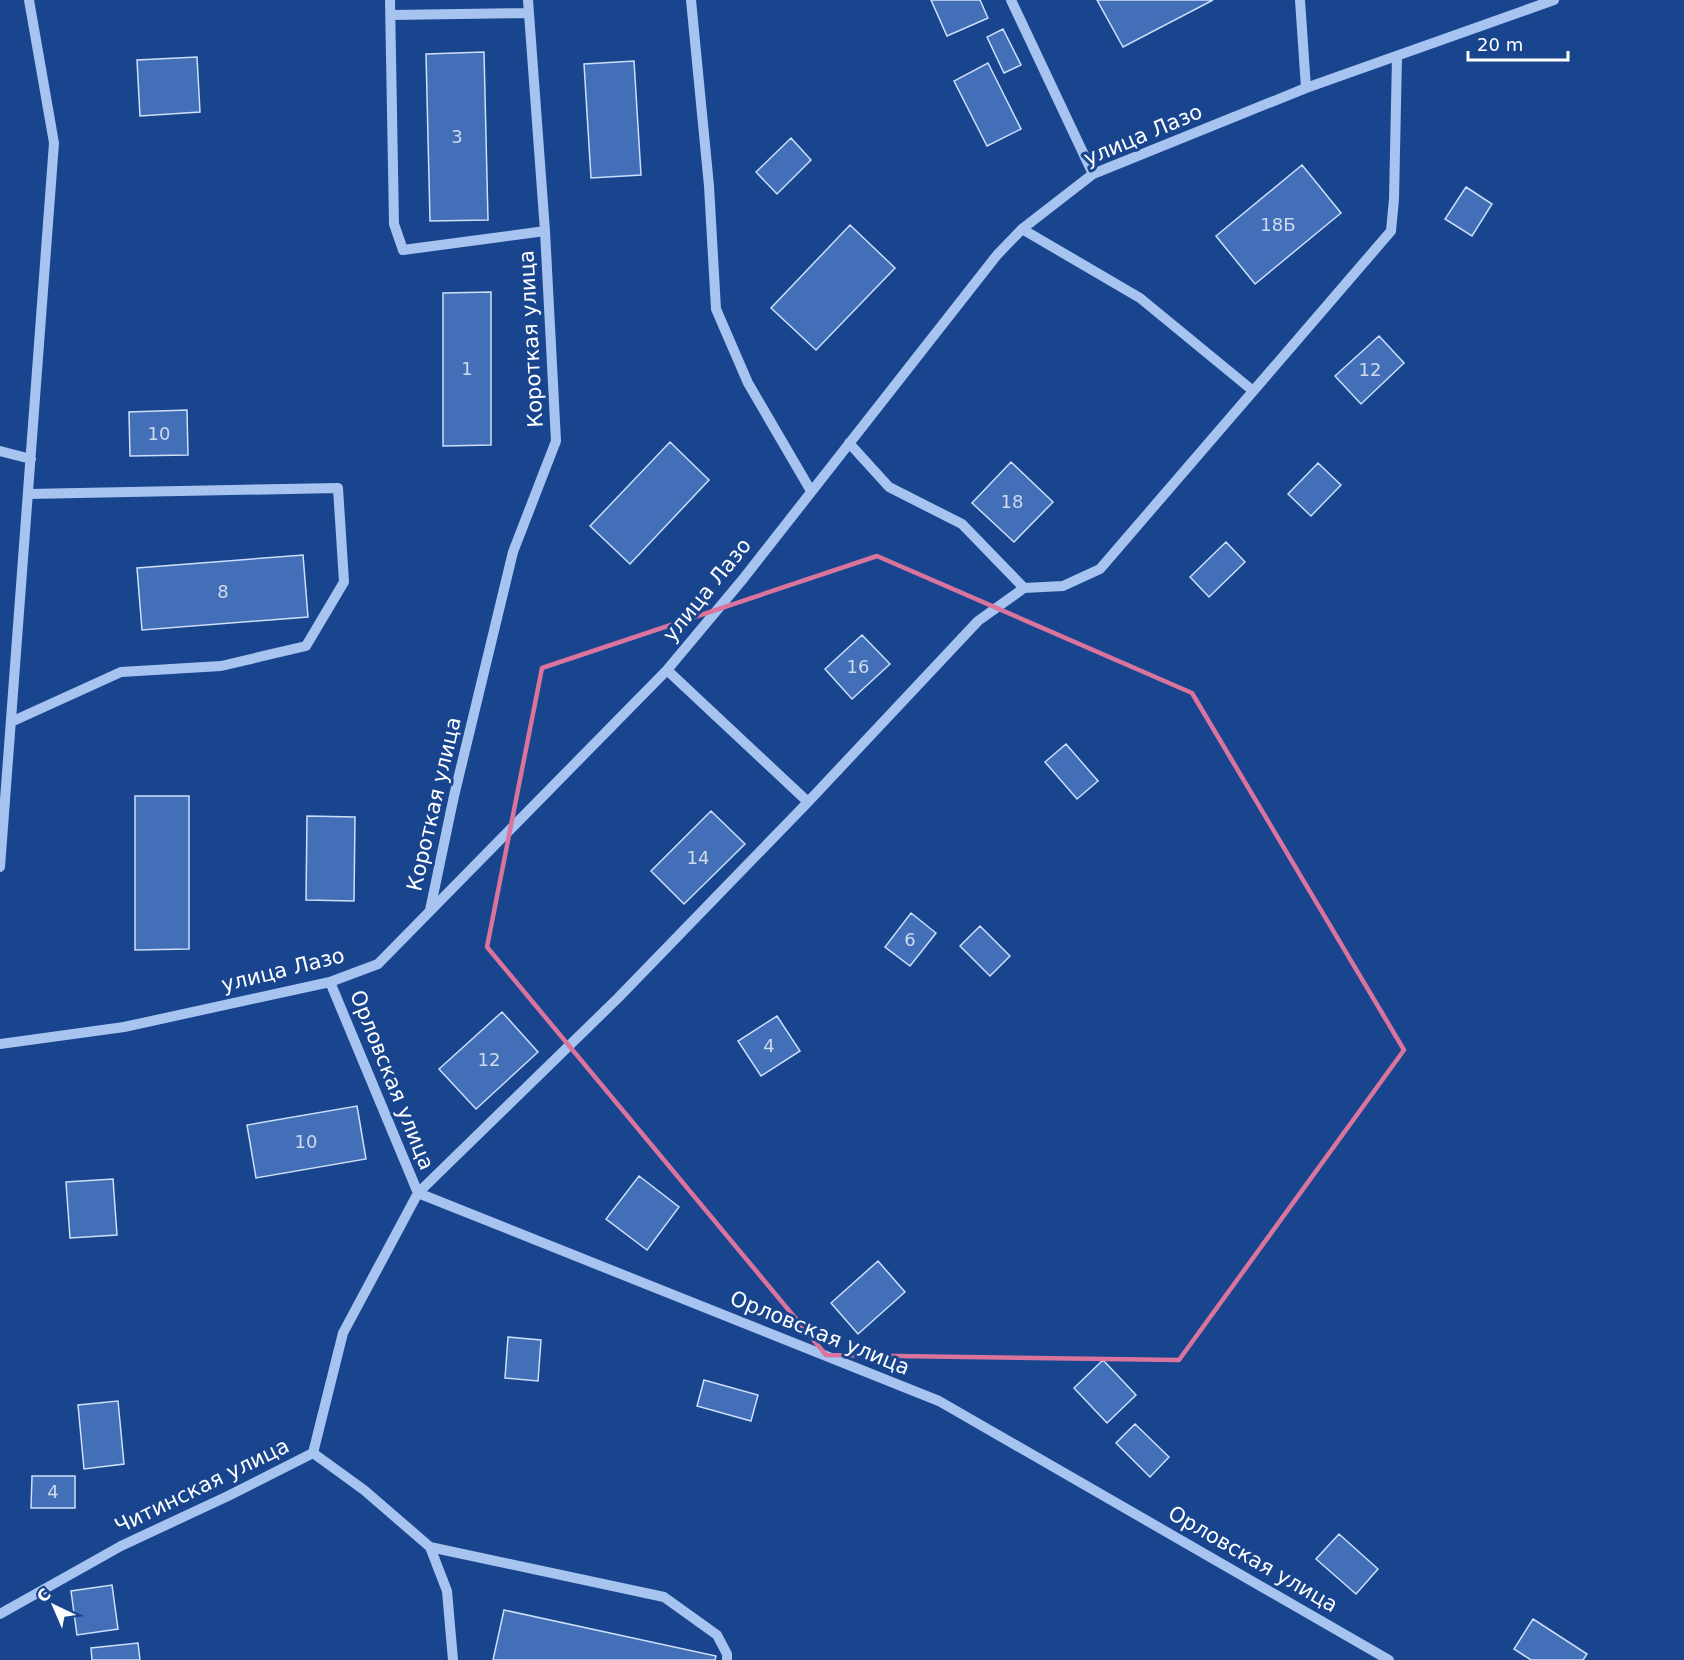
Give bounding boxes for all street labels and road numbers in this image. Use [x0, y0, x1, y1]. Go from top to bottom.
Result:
street label: улица Лазо [1080, 99, 1206, 171]
street label: Короткая улица [514, 250, 548, 428]
street label: улица Лазо [658, 533, 756, 647]
street label: Короткая улица [402, 715, 466, 893]
street label: улица Лазо [219, 943, 347, 997]
street label: Орловская улица [345, 987, 439, 1173]
street label: Орловская улица [727, 1286, 913, 1380]
street label: Читинская улица [111, 1433, 293, 1539]
street label: Орловская улица [1164, 1501, 1342, 1617]

